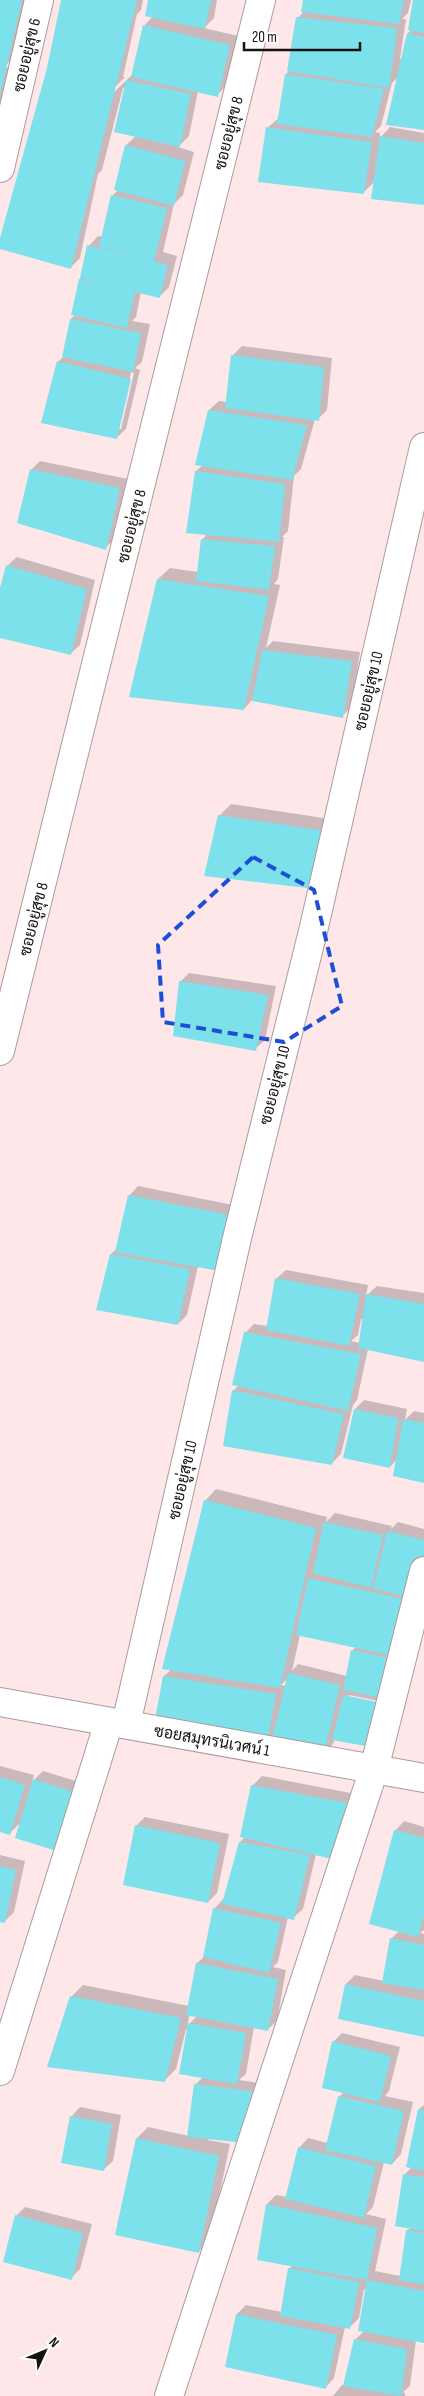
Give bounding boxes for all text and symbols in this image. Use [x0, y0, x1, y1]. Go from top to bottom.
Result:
street label: ซอยอยู่สุข 6 [8, 16, 46, 94]
scale bar [244, 20, 360, 52]
text: 20 m [252, 28, 277, 47]
street label: ซอยอยู่สุข 8 [209, 94, 249, 172]
street label: ซอยอยู่สุข 8 [112, 487, 152, 565]
street label: ซอยอยู่สุข 10 [349, 649, 389, 733]
street label: ซอยอยู่สุข 8 [14, 880, 54, 958]
street label: ซอยอยู่สุข 10 [254, 1043, 295, 1127]
street label: ซอยอยู่สุข 10 [163, 1438, 203, 1522]
street label: ซอยสมุทรนิเวศน์ 1 [152, 1718, 272, 1762]
north arrow [20, 2326, 70, 2376]
text: N [45, 2334, 63, 2351]

